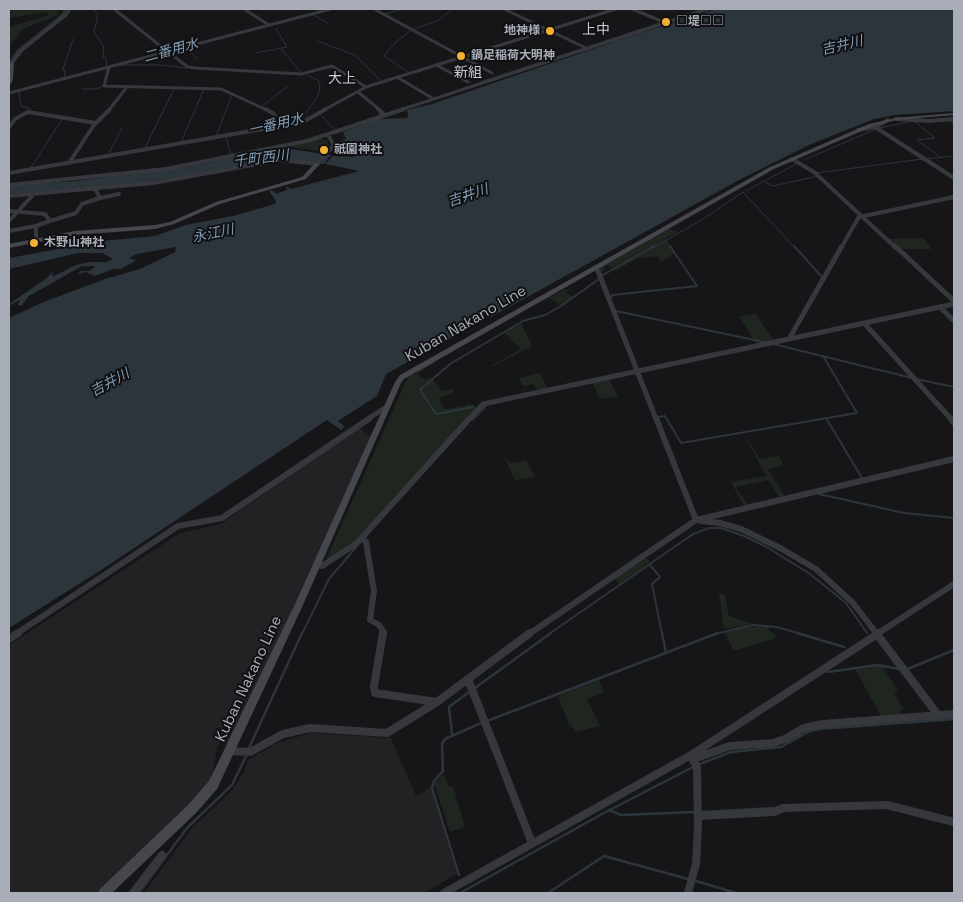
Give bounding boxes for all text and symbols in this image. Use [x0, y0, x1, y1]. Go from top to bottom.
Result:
place label: □堤□□ [676, 15, 724, 29]
marker: □堤□□ [660, 16, 672, 28]
district label: 上中 [582, 22, 610, 38]
place label: 地神様 [504, 24, 540, 38]
marker: 地神様 [544, 25, 556, 37]
water label: 吉井川 [820, 33, 864, 59]
water label: 二番用水 [142, 36, 200, 66]
place label: 鍋足稲荷大明神 [471, 49, 555, 63]
marker: 鍋足稲荷大明神 [455, 50, 467, 62]
district label: 新組 [454, 65, 482, 81]
district label: 大上 [328, 71, 356, 87]
water label: 一番用水 [247, 111, 305, 139]
place label: 祇園神社 [334, 143, 382, 157]
marker: 祇園神社 [318, 144, 330, 156]
water label: 千町西川 [232, 147, 290, 171]
water label: 吉井川 [445, 181, 491, 211]
water label: 永江川 [191, 221, 235, 247]
place label: 木野山神社 [44, 236, 104, 250]
marker: 木野山神社 [28, 237, 40, 249]
street label: Kuban Nakano Line [402, 282, 530, 366]
water label: 吉井川 [88, 365, 132, 401]
street label: Kuban Nakano Line [212, 613, 286, 745]

